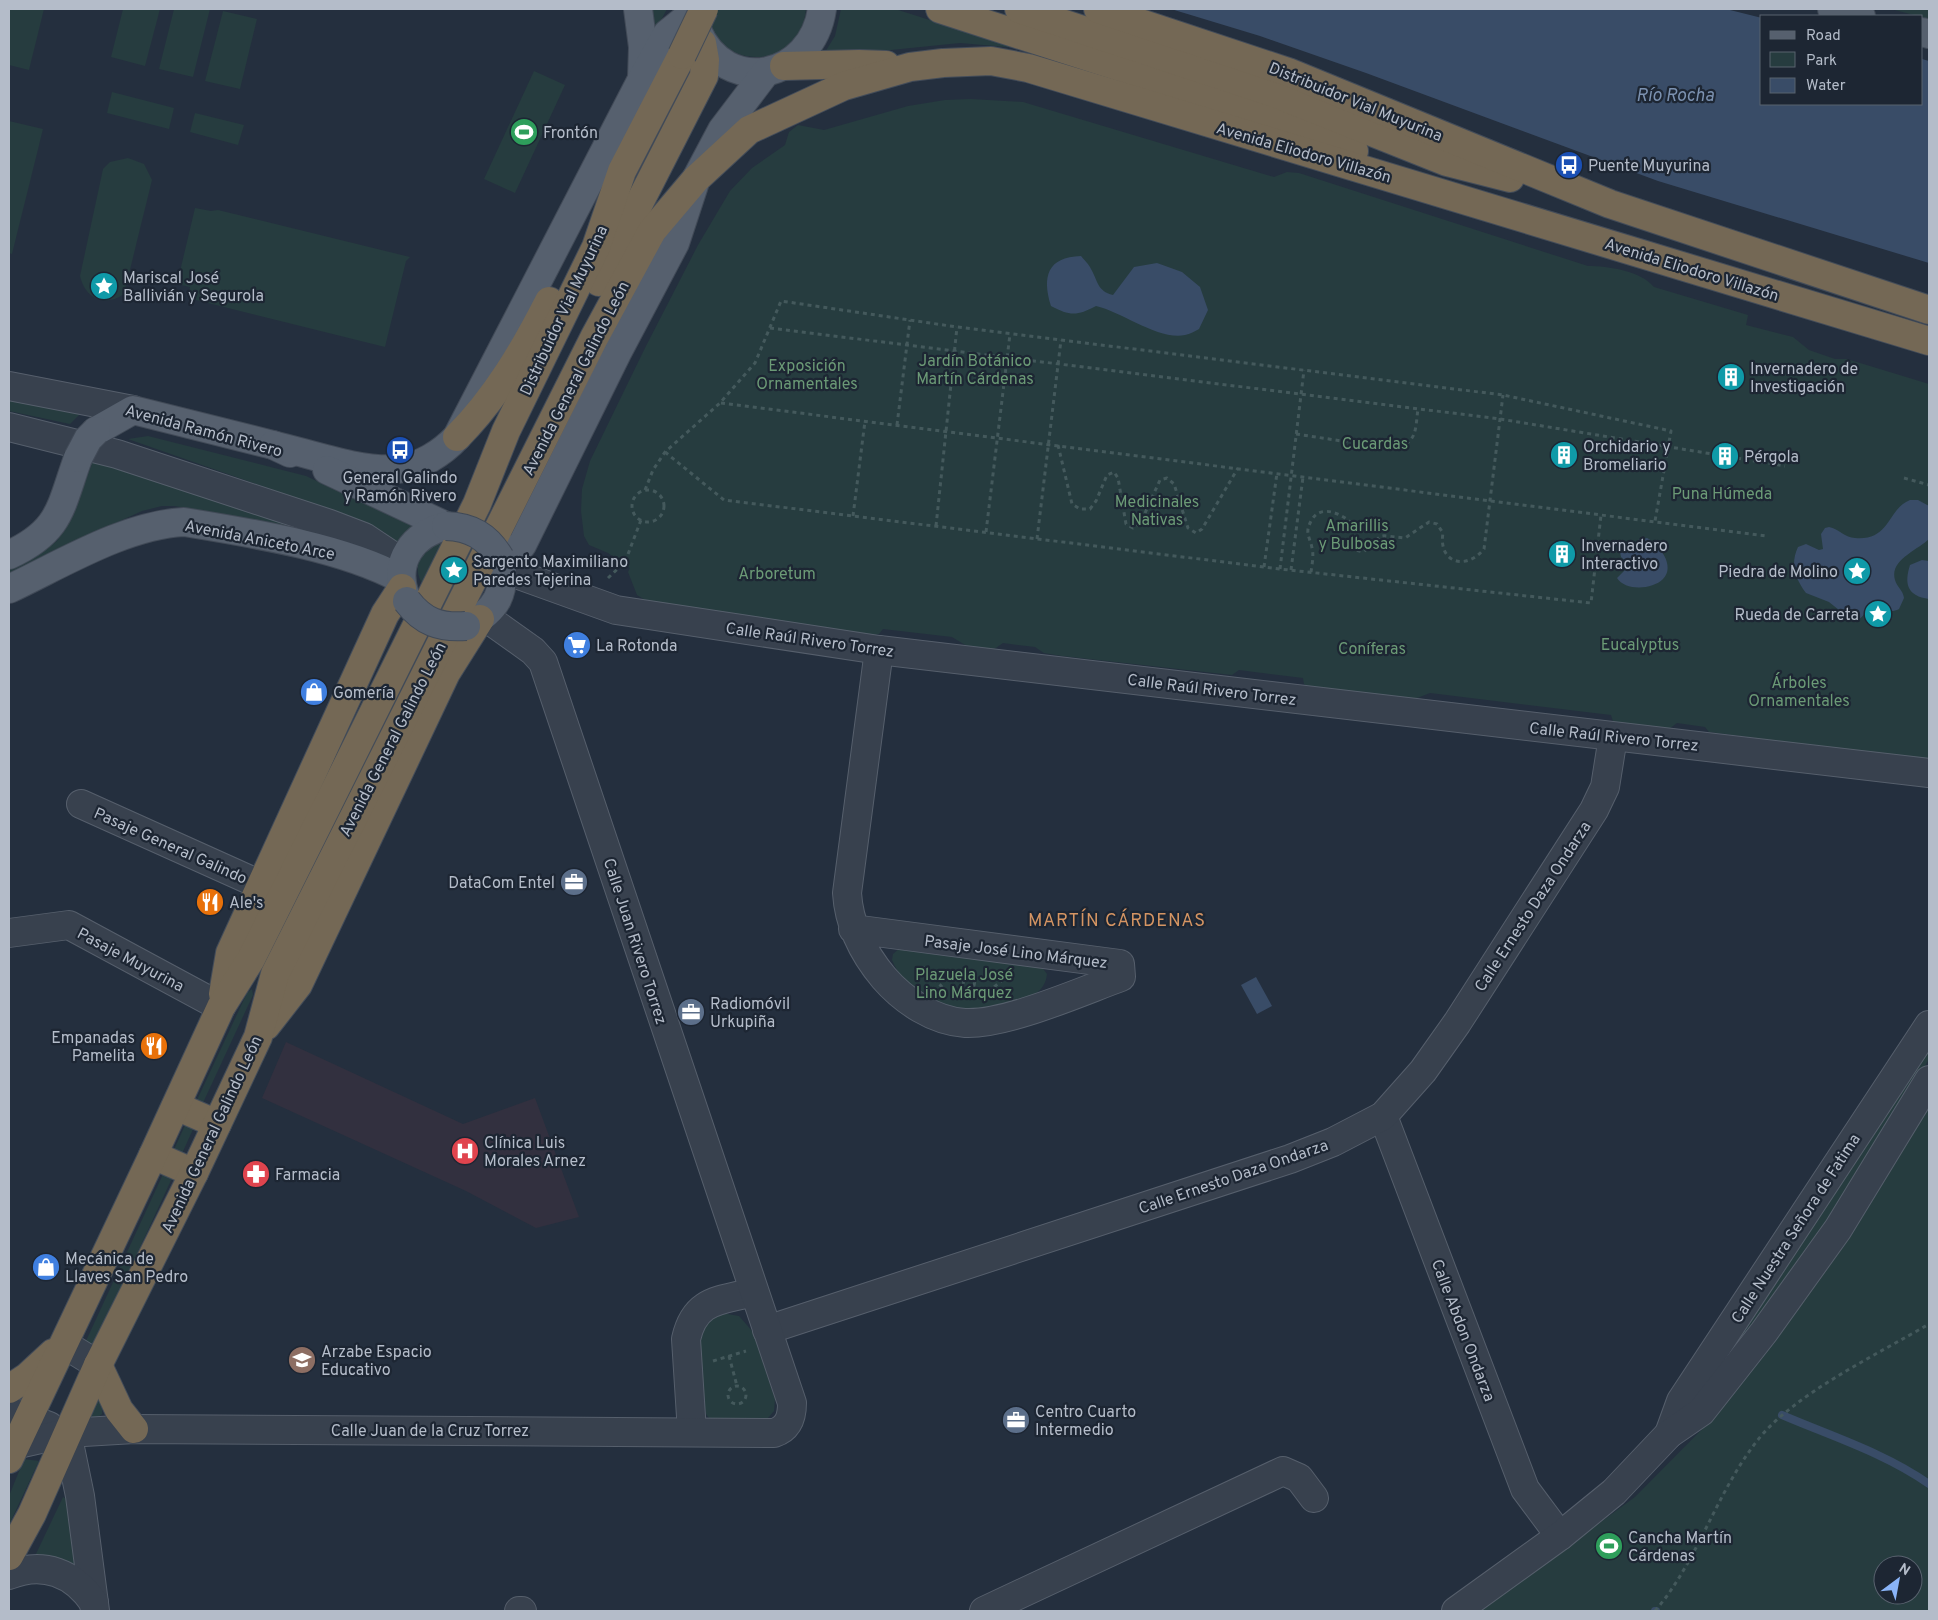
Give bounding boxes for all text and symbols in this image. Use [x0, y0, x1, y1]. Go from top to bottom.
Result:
legend [1760, 15, 1923, 105]
text: Road [1806, 27, 1841, 46]
text: Park [1806, 52, 1837, 71]
street label: Distribuidor Vial Muyurina [1266, 59, 1445, 147]
text: Water [1806, 77, 1846, 96]
water label: Río Rocha [1636, 85, 1715, 108]
sports icon: Frontón [509, 117, 539, 147]
street label: Avenida Eliodoro Villazón [1214, 119, 1393, 188]
place label: Frontón [543, 124, 598, 144]
bus stop icon: Puente Muyurina [1554, 150, 1584, 180]
place label: Puente Muyurina [1588, 157, 1710, 177]
street label: Distribuidor Vial Muyurina [517, 223, 613, 399]
street label: Avenida Eliodoro Villazón [1602, 235, 1781, 307]
place label: Mariscal José Ballivián y Segurola [123, 269, 264, 307]
place icon: Mariscal José Ballivián y Segurola [89, 271, 119, 301]
street label: Avenida General Galindo León [519, 278, 635, 480]
park label: Jardín Botánico Martín Cárdenas [916, 352, 1034, 390]
park label: Exposición Ornamentales [756, 357, 858, 395]
place label: Invernadero de Investigación [1750, 360, 1858, 398]
building icon: Invernadero de Investigación [1716, 362, 1746, 392]
street label: Avenida Ramón Rivero [123, 401, 284, 463]
bus stop icon: General Galindo y Ramón Rivero [385, 435, 415, 465]
park label: Cucardas [1342, 435, 1408, 455]
place label: Orchidario y Bromeliario [1583, 438, 1671, 476]
building icon: Orchidario y Bromeliario [1549, 440, 1579, 470]
building icon: Pérgola [1710, 441, 1740, 471]
place label: Pérgola [1744, 448, 1799, 468]
place label: General Galindo y Ramón Rivero [343, 469, 458, 507]
park label: Puna Húmeda [1672, 485, 1772, 505]
park label: Medicinales Nativas [1115, 493, 1199, 531]
street label: Avenida Aniceto Arce [183, 517, 336, 565]
park label: Amarillis y Bulbosas [1318, 517, 1396, 555]
place label: Invernadero Interactivo [1581, 537, 1668, 575]
building icon: Invernadero Interactivo [1547, 539, 1577, 569]
place label: Sargento Maximiliano Paredes Tejerina [473, 553, 628, 591]
place icon: Sargento Maximiliano Paredes Tejerina [439, 555, 469, 585]
place icon: Piedra de Molino [1842, 556, 1872, 586]
place label: Piedra de Molino [1718, 563, 1838, 583]
park label: Arboretum [738, 565, 816, 585]
place icon: Rueda de Carreta [1863, 599, 1893, 629]
place label: Rueda de Carreta [1735, 606, 1859, 626]
street label: Calle Raúl Rivero Torrez [724, 619, 895, 663]
supermarket icon: La Rotonda [562, 630, 592, 660]
park label: Eucalyptus [1601, 636, 1679, 656]
place label: La Rotonda [596, 637, 678, 657]
street label: Avenida General Galindo León [336, 639, 452, 841]
park label: Coníferas [1338, 640, 1406, 660]
street label: Calle Raúl Rivero Torrez [1126, 671, 1297, 711]
park label: Árboles Ornamentales [1748, 672, 1850, 712]
shop icon: Gomería [299, 677, 329, 707]
place label: Gomería [333, 684, 394, 704]
street label: Calle Raúl Rivero Torrez [1528, 719, 1699, 757]
street label: Pasaje General Galindo [90, 804, 250, 890]
street label: Calle Ernesto Daza Ondarza [1471, 818, 1596, 996]
street label: Calle Juan Rivero Torrez [598, 856, 670, 1027]
office icon: DataCom Entel [559, 867, 589, 897]
place label: DataCom Entel [448, 874, 555, 894]
restaurant icon: Ale's [195, 887, 225, 917]
place label: Ale's [229, 894, 264, 914]
district label: MARTÍN CÁRDENAS [1028, 908, 1206, 933]
street label: Pasaje Muyurina [73, 924, 187, 997]
street label: Pasaje José Lino Márquez [923, 932, 1109, 974]
park label: Plazuela José Lino Márquez [915, 966, 1013, 1004]
place label: Radiomóvil Urkupiña [710, 995, 790, 1033]
office icon: Radiomóvil Urkupiña [676, 997, 706, 1027]
place label: Empanadas Pamelita [51, 1029, 135, 1067]
restaurant icon: Empanadas Pamelita [139, 1031, 169, 1061]
street label: Avenida General Galindo León [158, 1033, 267, 1237]
street label: Calle Nuestra Señora de Fatima [1728, 1131, 1866, 1328]
place label: Clínica Luis Morales Arnez [484, 1134, 586, 1172]
hospital icon: Clínica Luis Morales Arnez [450, 1136, 480, 1166]
street label: Calle Ernesto Daza Ondarza [1136, 1136, 1331, 1220]
pharmacy icon: Farmacia [241, 1159, 271, 1189]
place label: Farmacia [275, 1166, 340, 1186]
place label: Mecánica de Llaves San Pedro [65, 1250, 188, 1288]
shop icon: Mecánica de Llaves San Pedro [31, 1252, 61, 1282]
street label: Calle Abdon Ondarza [1426, 1257, 1498, 1405]
place label: Arzabe Espacio Educativo [321, 1343, 432, 1381]
school or university icon: Arzabe Espacio Educativo [287, 1345, 317, 1375]
place label: Centro Cuarto Intermedio [1035, 1403, 1136, 1441]
office icon: Centro Cuarto Intermedio [1001, 1405, 1031, 1435]
street label: Calle Juan de la Cruz Torrez [331, 1422, 529, 1442]
place label: Cancha Martín Cárdenas [1628, 1529, 1732, 1567]
sports icon: Cancha Martín Cárdenas [1594, 1531, 1624, 1561]
north arrow [1873, 1555, 1923, 1605]
text: N [1895, 1560, 1913, 1580]

